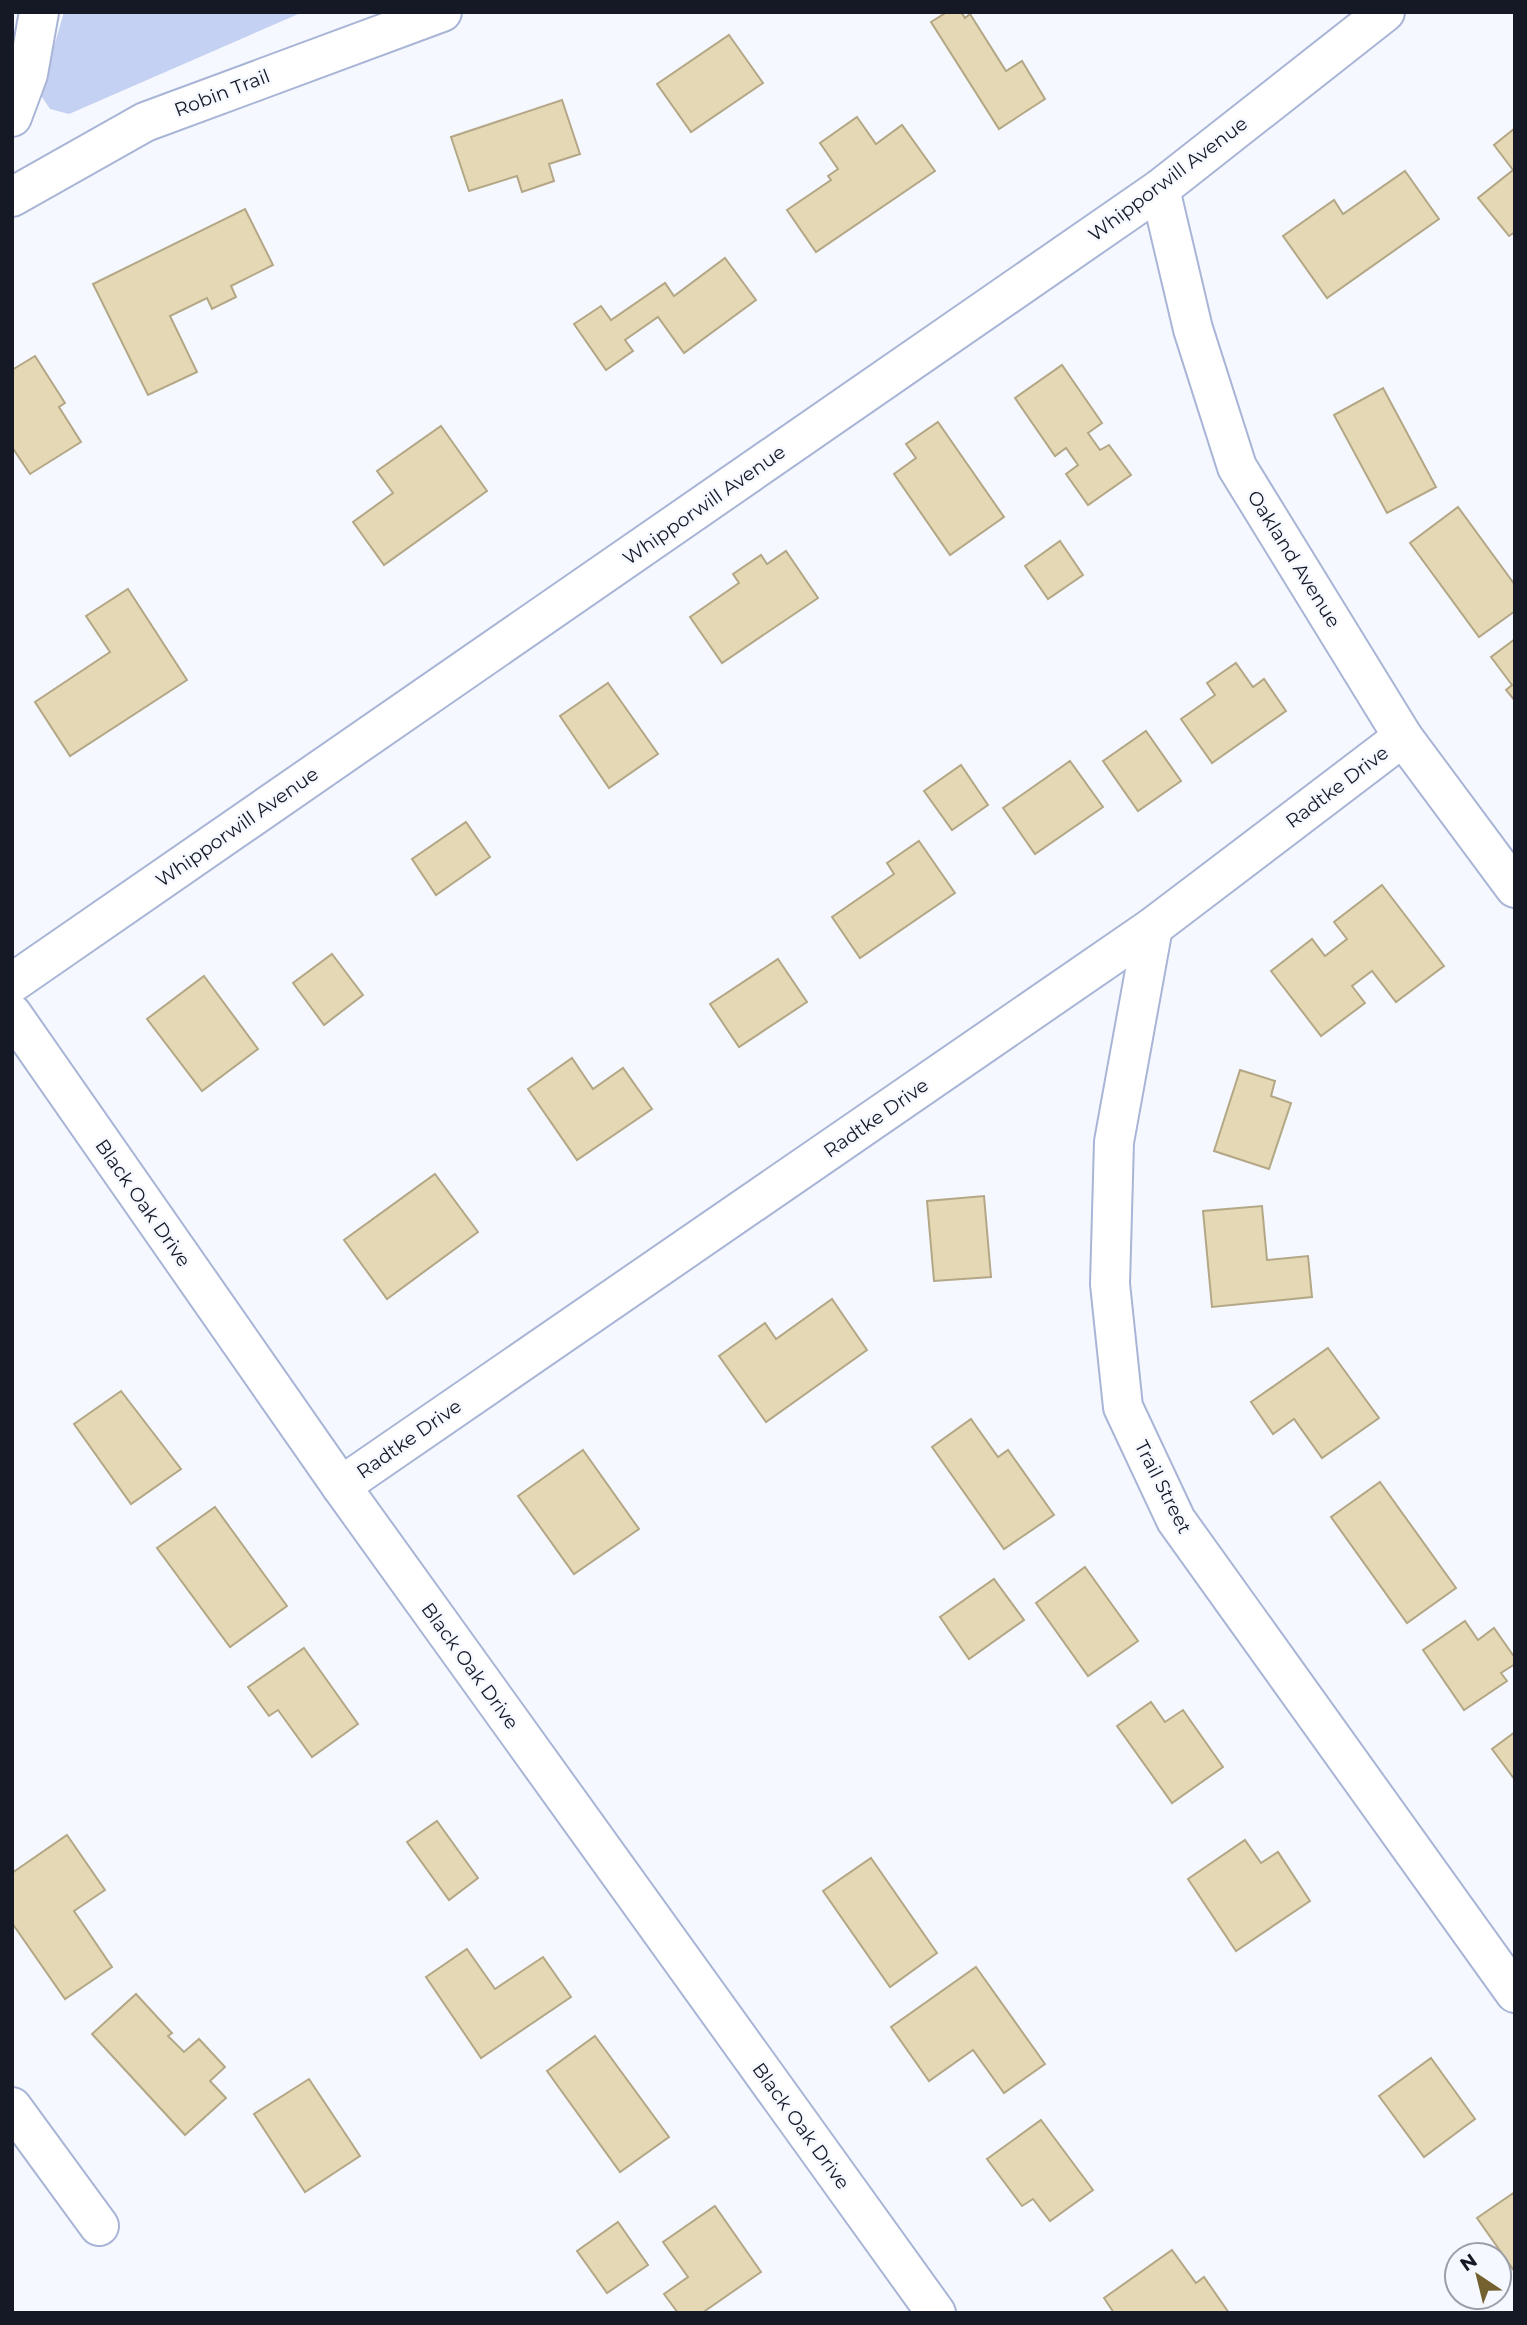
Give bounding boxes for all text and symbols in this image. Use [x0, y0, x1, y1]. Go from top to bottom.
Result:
street label: Robin Trail [171, 64, 273, 122]
street label: Whipporwill Avenue [1084, 112, 1252, 246]
street label: Whipporwill Avenue [618, 440, 790, 570]
street label: Oakland Avenue [1243, 486, 1345, 632]
street label: Radtke Drive [1281, 741, 1393, 833]
street label: Whipporwill Avenue [151, 762, 323, 892]
street label: Radtke Drive [819, 1073, 933, 1163]
street label: Black Oak Drive [90, 1135, 196, 1271]
street label: Radtke Drive [352, 1394, 466, 1484]
street label: Trail Street [1130, 1437, 1196, 1538]
street label: Black Oak Drive [416, 1598, 524, 1734]
street label: Black Oak Drive [747, 2058, 855, 2194]
north arrow [1443, 2241, 1513, 2311]
text: N [1456, 2249, 1481, 2276]

